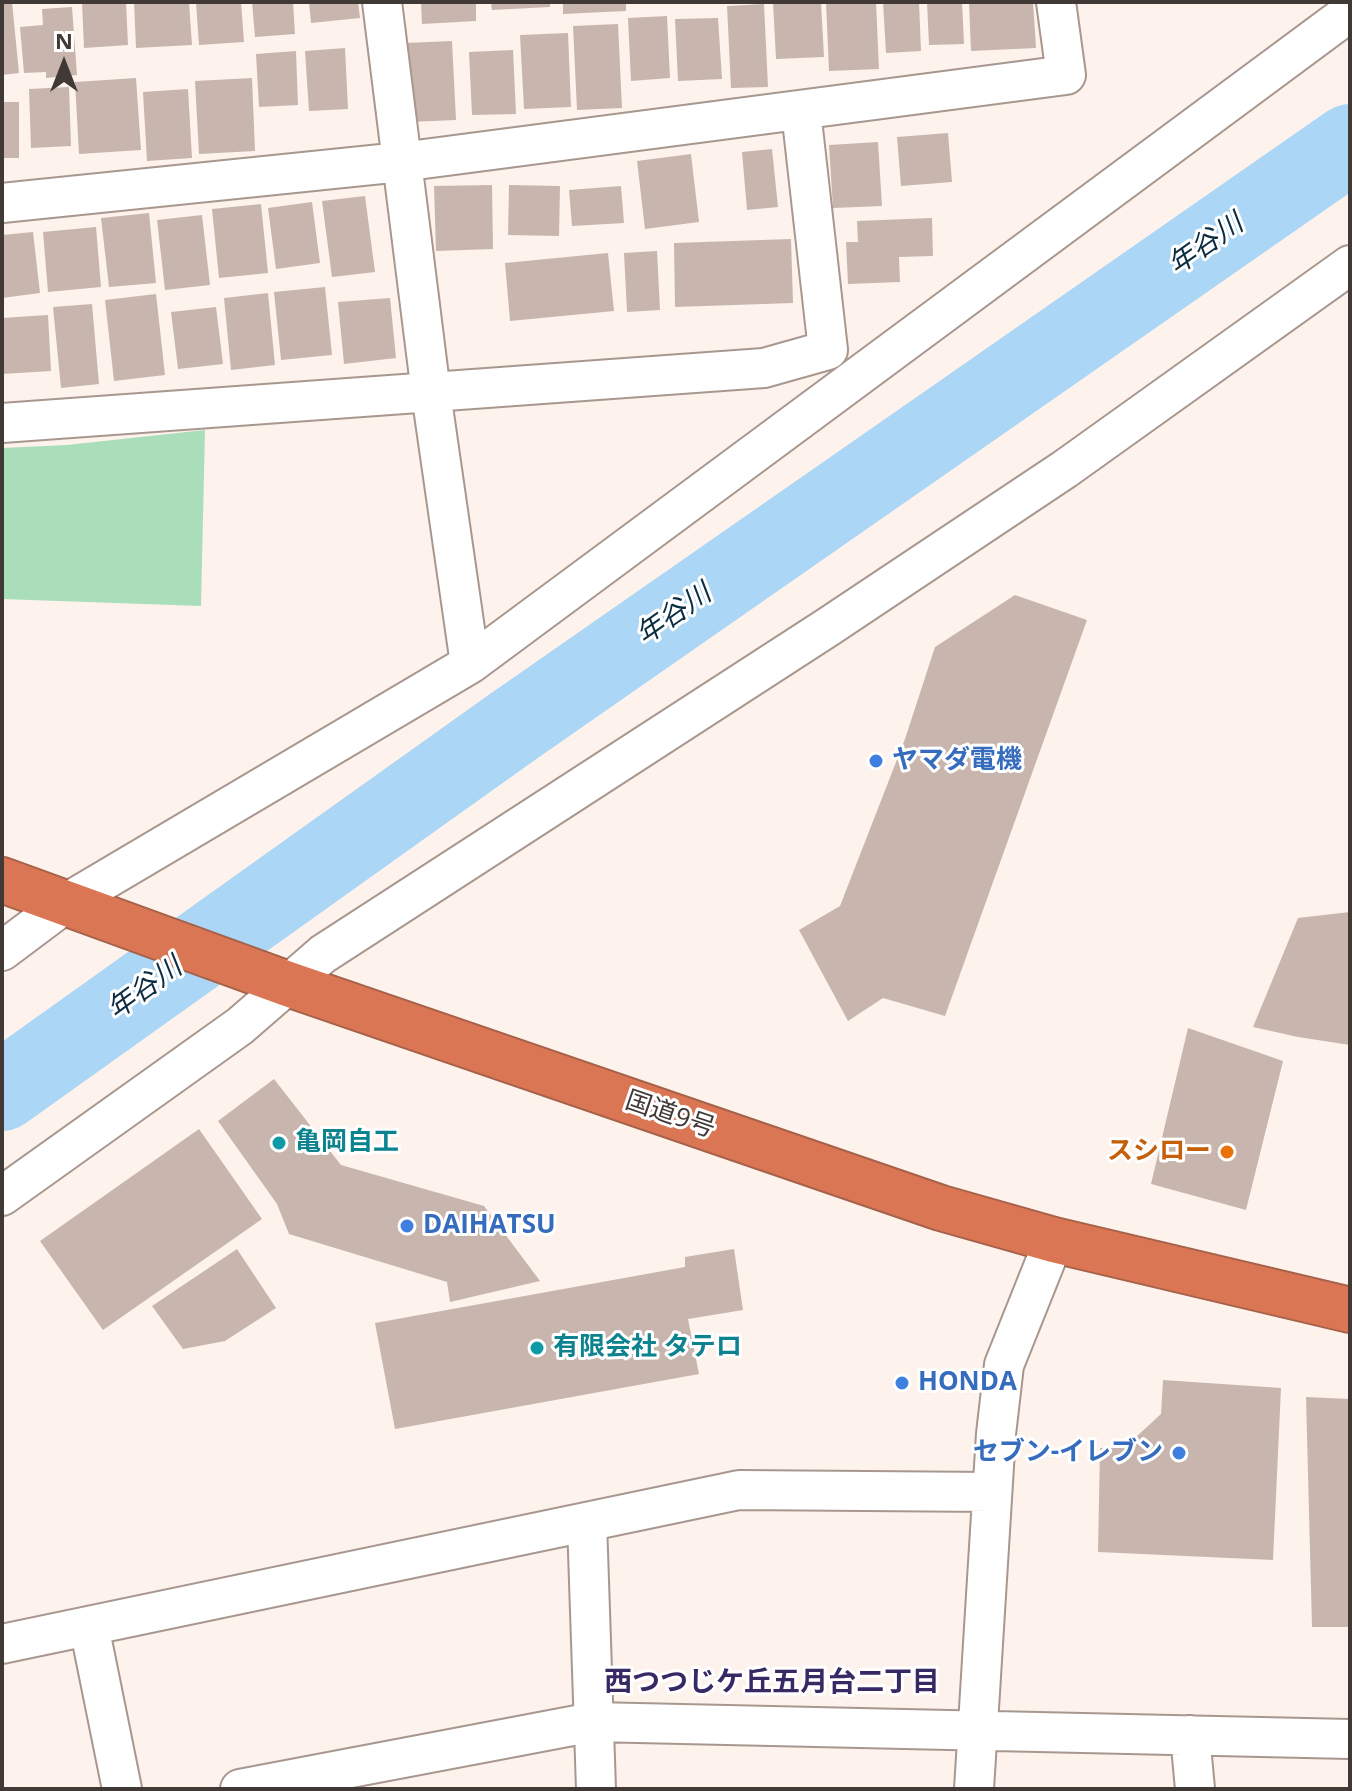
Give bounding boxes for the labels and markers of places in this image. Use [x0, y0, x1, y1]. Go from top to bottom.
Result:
place label: ヤマダ電機 [892, 745, 1022, 777]
marker: ヤマダ電機 [867, 752, 885, 770]
place label: 亀岡自工 [295, 1127, 399, 1159]
marker: 亀岡自工 [270, 1134, 288, 1152]
place label: スシロー [1107, 1136, 1211, 1168]
marker: スシロー [1218, 1143, 1236, 1161]
place label: DAIHATSU [423, 1210, 556, 1242]
marker: DAIHATSU [398, 1217, 416, 1235]
place label: 有限会社 タテロ [553, 1332, 742, 1364]
marker: 有限会社 タテロ [528, 1339, 546, 1357]
place label: HONDA [918, 1367, 1017, 1399]
marker: HONDA [893, 1374, 911, 1392]
place label: セブン-イレブン [973, 1437, 1163, 1469]
marker: セブン-イレブン [1170, 1444, 1188, 1462]

